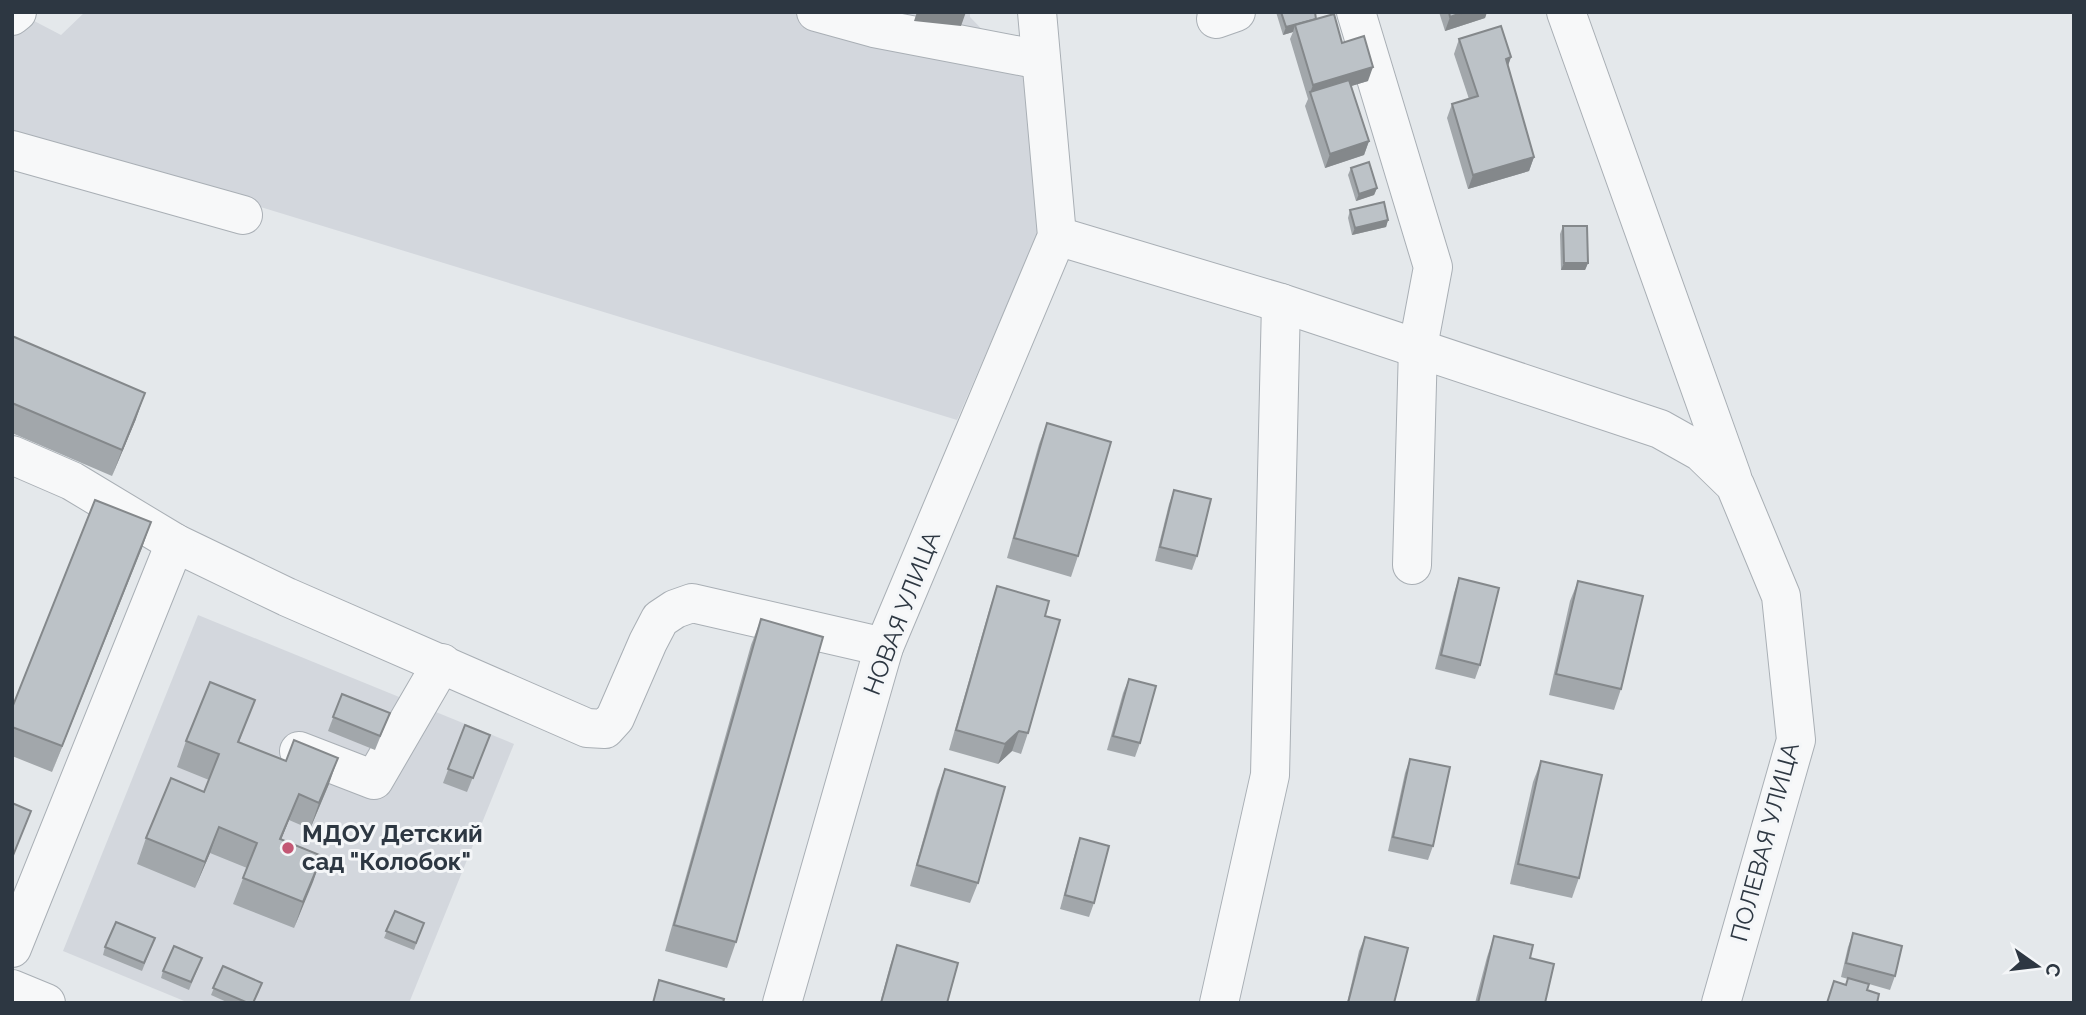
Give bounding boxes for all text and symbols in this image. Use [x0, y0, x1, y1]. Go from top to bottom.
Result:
street label: НОВАЯ УЛИЦА [857, 527, 946, 699]
street label: ПОЛЕВАЯ УЛИЦА [1724, 739, 1805, 945]
place label: МДОУ Детский сад "Колобок" [302, 819, 483, 876]
marker: МДОУ Детский сад "Колобок" [280, 840, 296, 856]
north arrow [2002, 931, 2072, 1001]
text: С [2041, 961, 2066, 979]

